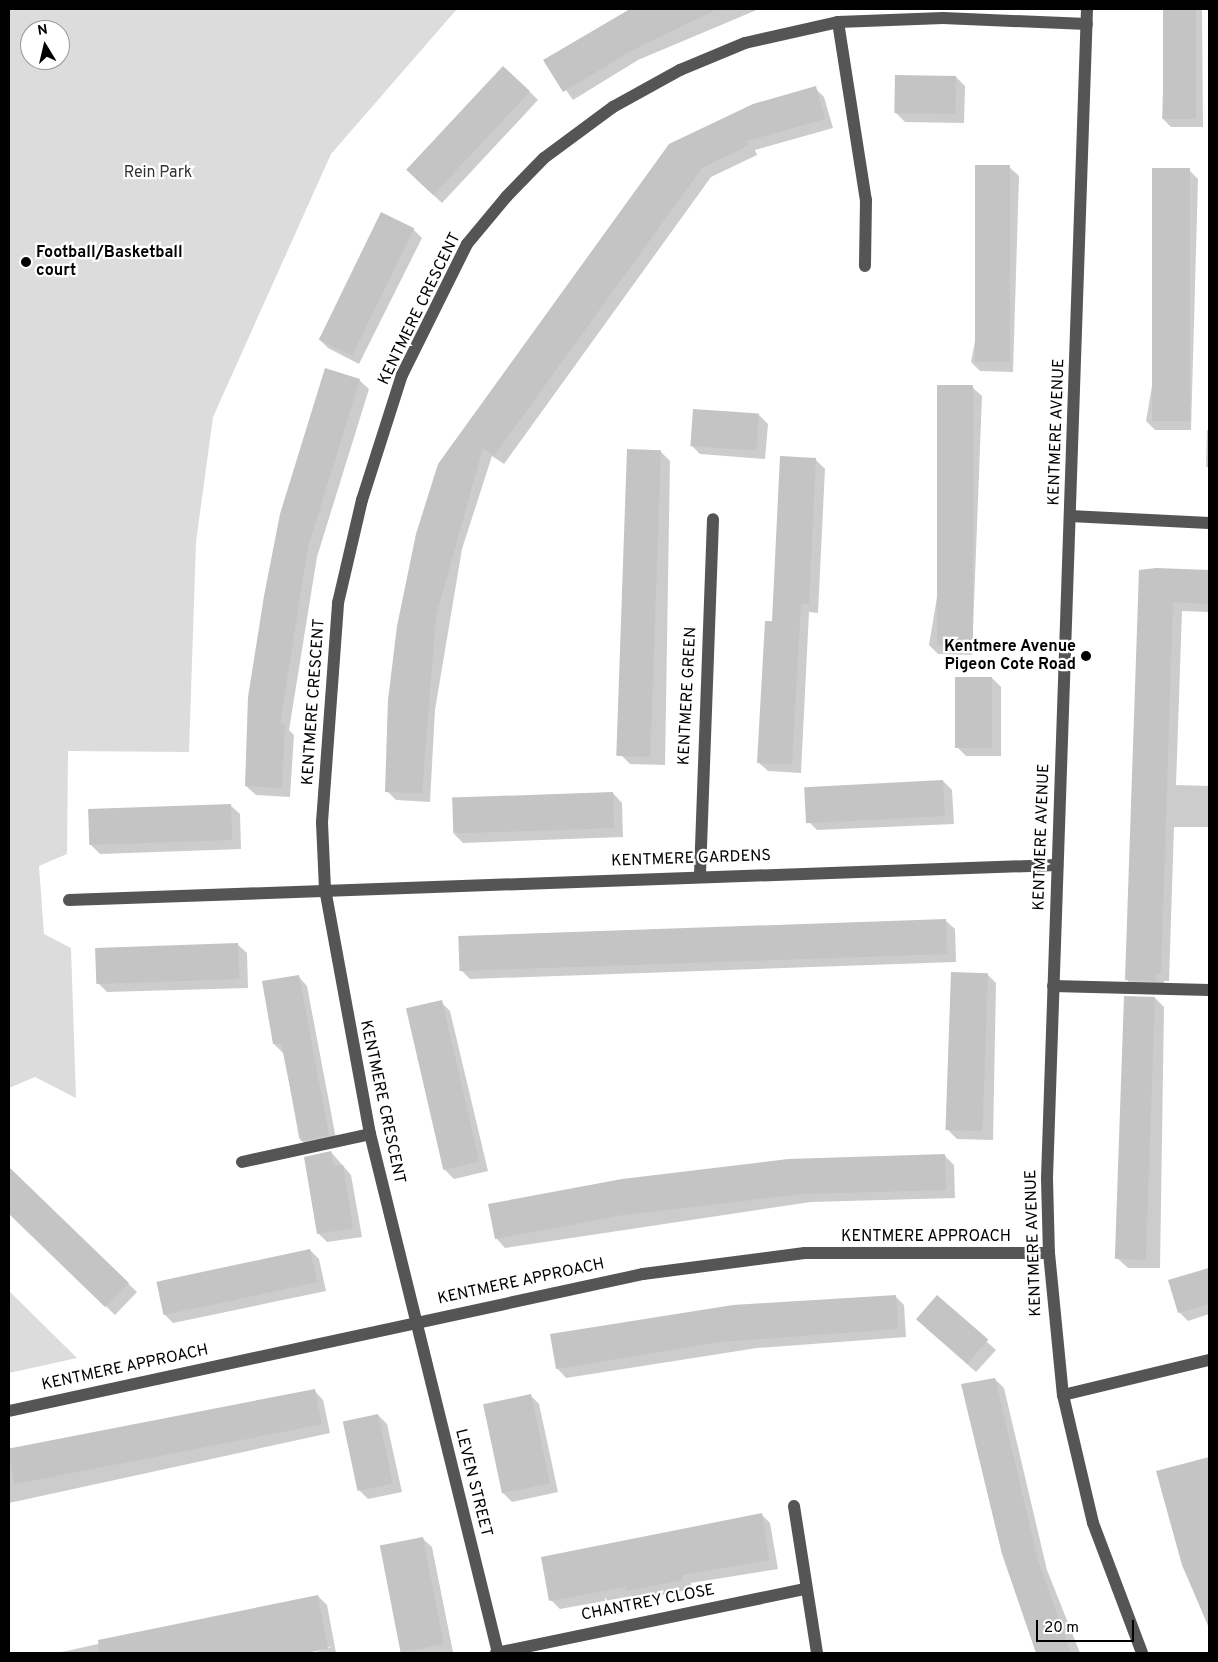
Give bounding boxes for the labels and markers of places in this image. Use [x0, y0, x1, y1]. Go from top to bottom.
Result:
place label: Football/Basketball court [36, 243, 183, 281]
marker: Football/Basketball court [20, 256, 32, 268]
place label: Kentmere Avenue Pigeon Cote Road [943, 637, 1076, 675]
marker: Kentmere Avenue Pigeon Cote Road [1080, 650, 1092, 662]

